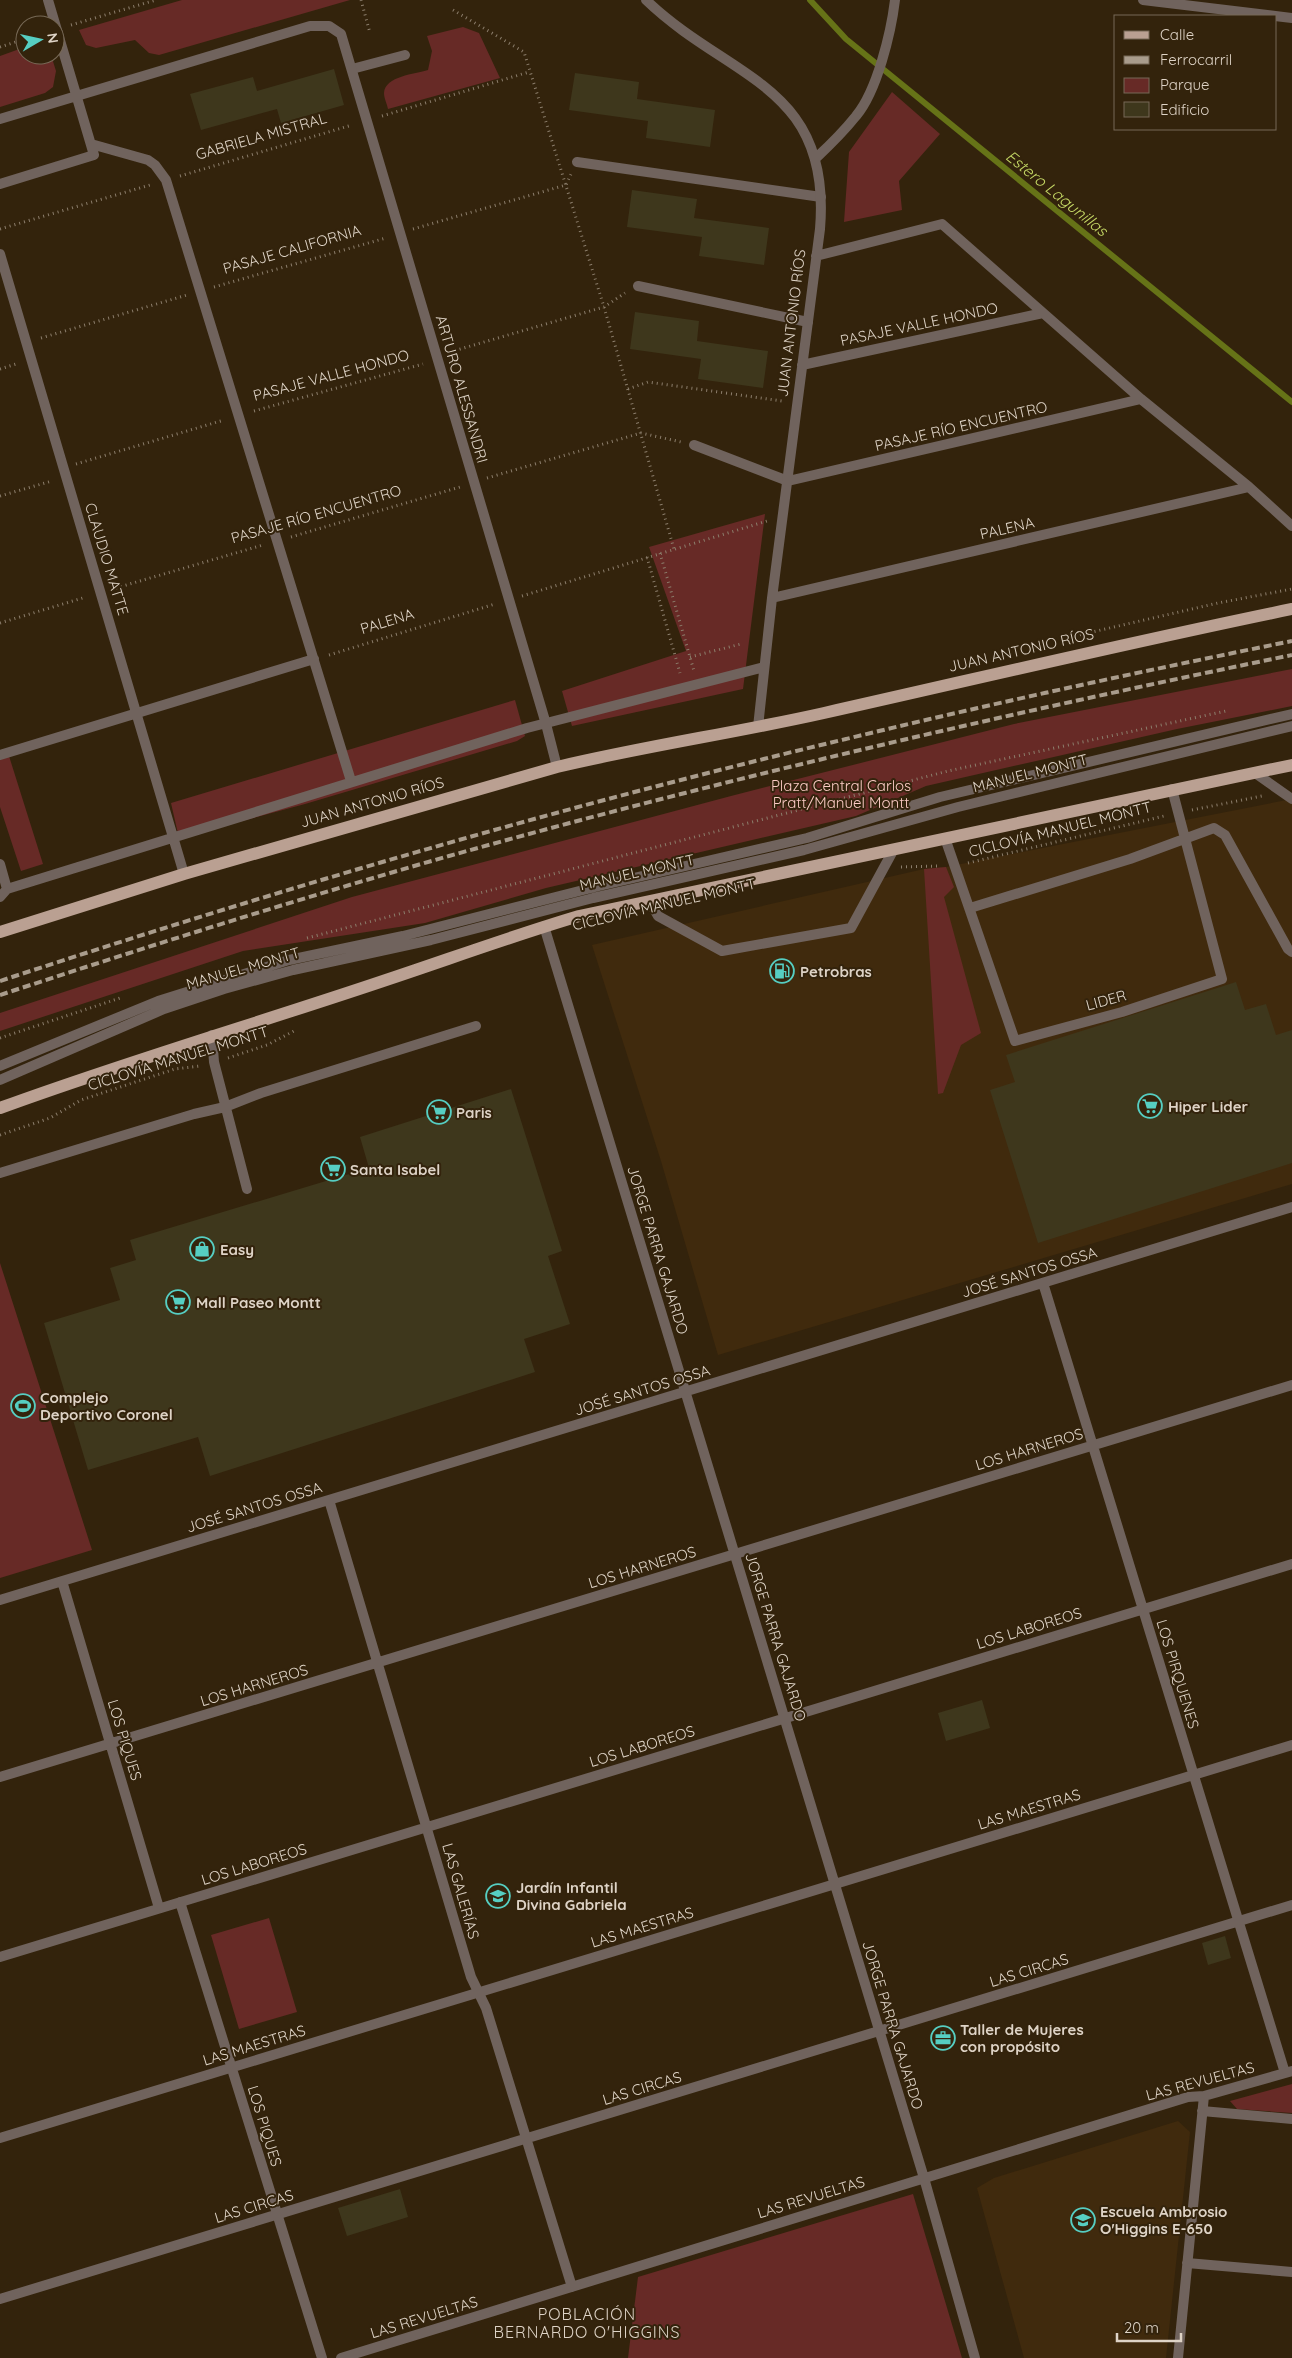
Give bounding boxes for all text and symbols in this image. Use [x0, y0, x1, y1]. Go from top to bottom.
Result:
north arrow [15, 15, 65, 65]
legend [1114, 15, 1277, 130]
text: Calle [1160, 25, 1194, 44]
text: N [43, 31, 63, 44]
text: Ferrocarril [1160, 50, 1232, 69]
text: Parque [1160, 75, 1210, 94]
text: Edificio [1160, 100, 1209, 119]
street label: GABRIELA MISTRAL [193, 108, 329, 164]
water label: Estero Lagunillas [1002, 146, 1113, 241]
street label: PASAJE CALIFORNIA [221, 220, 364, 278]
street label: JUAN ANTONIO RÍOS [773, 248, 809, 398]
street label: PASAJE VALLE HONDO [838, 298, 1000, 350]
street label: ARTURO ALESSANDRI [432, 313, 492, 465]
street label: PASAJE VALLE HONDO [251, 345, 411, 405]
street label: PASAJE RÍO ENCUENTRO [873, 397, 1049, 455]
street label: PASAJE RÍO ENCUENTRO [229, 481, 403, 547]
street label: CLAUDIO MATTE [81, 500, 133, 618]
street label: PALENA [978, 512, 1036, 543]
street label: PALENA [358, 604, 416, 638]
street label: JUAN ANTONIO RÍOS [946, 624, 1096, 676]
street label: MANUEL MONTT [971, 750, 1089, 796]
street label: JUAN ANTONIO RÍOS [298, 772, 446, 832]
park label: Plaza Central Carlos Pratt/Manuel Montt [771, 776, 911, 812]
street label: CICLOVÍA MANUEL MONTT [967, 797, 1153, 861]
street label: MANUEL MONTT [578, 850, 696, 894]
street label: CICLOVÍA MANUEL MONTT [570, 874, 758, 934]
street label: MANUEL MONTT [184, 943, 302, 993]
fuel station icon: Petrobras [769, 958, 795, 984]
place label: Petrobras [800, 962, 872, 981]
street label: LIDER [1084, 986, 1128, 1014]
street label: CICLOVÍA MANUEL MONTT [85, 1021, 271, 1095]
supermarket icon: Hiper Lider [1137, 1093, 1163, 1119]
place label: Hiper Lider [1168, 1097, 1249, 1116]
supermarket icon: Paris [426, 1099, 452, 1125]
place label: Paris [456, 1103, 492, 1122]
supermarket icon: Santa Isabel [320, 1156, 346, 1182]
place label: Santa Isabel [350, 1160, 440, 1179]
street label: JORGE PARRA GAJARDO [623, 1163, 693, 1337]
shop icon: Easy [189, 1236, 215, 1262]
place label: Easy [220, 1240, 254, 1259]
street label: JOSÉ SANTOS OSSA [959, 1242, 1099, 1302]
supermarket icon: Mall Paseo Montt [165, 1289, 191, 1315]
place label: Mall Paseo Montt [196, 1293, 321, 1312]
street label: JOSÉ SANTOS OSSA [572, 1360, 712, 1420]
place label: Complejo Deportivo Coronel [40, 1388, 173, 1424]
sports icon: Complejo Deportivo Coronel [10, 1393, 36, 1419]
street label: LOS HARNEROS [973, 1424, 1085, 1474]
street label: JOSÉ SANTOS OSSA [184, 1477, 324, 1537]
street label: LOS HARNEROS [586, 1542, 698, 1592]
street label: JORGE PARRA GAJARDO [741, 1550, 811, 1724]
street label: LOS LABOREOS [974, 1603, 1084, 1653]
street label: LOS PIRQUENES [1152, 1617, 1204, 1731]
street label: LOS HARNEROS [198, 1660, 310, 1710]
street label: LOS PIQUES [104, 1697, 146, 1783]
street label: LOS LABOREOS [587, 1721, 697, 1771]
street label: LAS MAESTRAS [975, 1784, 1083, 1834]
street label: LOS LABOREOS [199, 1839, 309, 1889]
street label: LAS GALERÍAS [438, 1841, 484, 1941]
place label: Jardín Infantil Divina Gabriela [516, 1878, 627, 1914]
school or university icon: Jardín Infantil Divina Gabriela [485, 1883, 511, 1909]
street label: LAS MAESTRAS [588, 1902, 696, 1952]
street label: JORGE PARRA GAJARDO [858, 1938, 928, 2112]
street label: LAS CIRCAS [987, 1949, 1071, 1991]
street label: LAS MAESTRAS [200, 2020, 308, 2070]
place label: Taller de Mujeres con propósito [960, 2020, 1084, 2056]
office icon: Taller de Mujeres con propósito [930, 2025, 956, 2051]
street label: LAS REVUELTAS [1144, 2057, 1256, 2105]
street label: LAS CIRCAS [600, 2067, 684, 2109]
street label: LOS PIQUES [244, 2083, 286, 2169]
street label: LAS REVUELTAS [755, 2172, 867, 2222]
street label: LAS CIRCAS [212, 2185, 296, 2227]
place label: Escuela Ambrosio O'Higgins E-650 [1100, 2202, 1227, 2238]
school or university icon: Escuela Ambrosio O'Higgins E-650 [1070, 2207, 1096, 2233]
street label: LAS REVUELTAS [368, 2292, 480, 2342]
district label: POBLACIÓN BERNARDO O'HIGGINS [494, 2304, 680, 2342]
scale bar [1117, 2310, 1181, 2342]
text: 20 m [1124, 2318, 1159, 2337]

